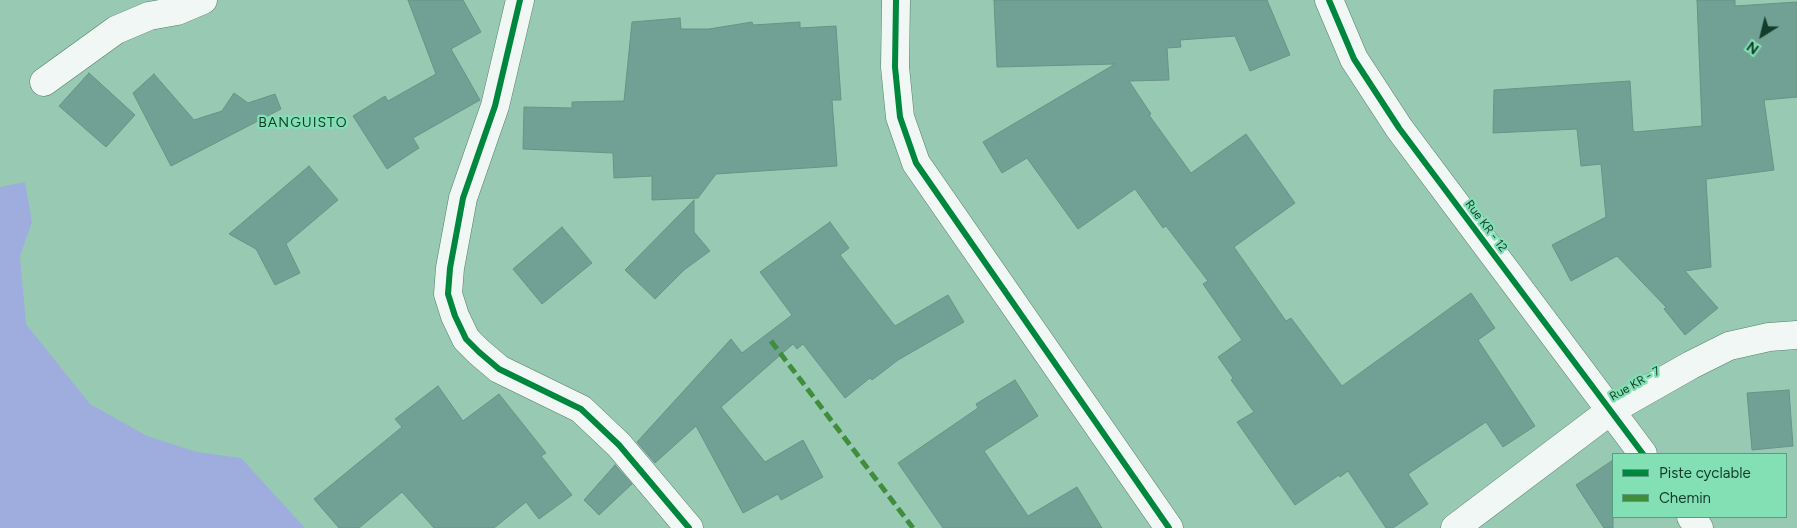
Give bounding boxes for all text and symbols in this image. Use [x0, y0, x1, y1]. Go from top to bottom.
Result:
north arrow [1737, 10, 1787, 60]
text: N [1744, 37, 1762, 58]
district label: BANGUISTO [257, 115, 349, 131]
street label: Rue KR - 12 [1462, 197, 1510, 255]
street label: Rue KR - 7 [1607, 364, 1663, 404]
legend [1612, 453, 1787, 518]
text: Piste cyclable [1659, 464, 1751, 482]
text: Chemin [1659, 489, 1711, 507]

